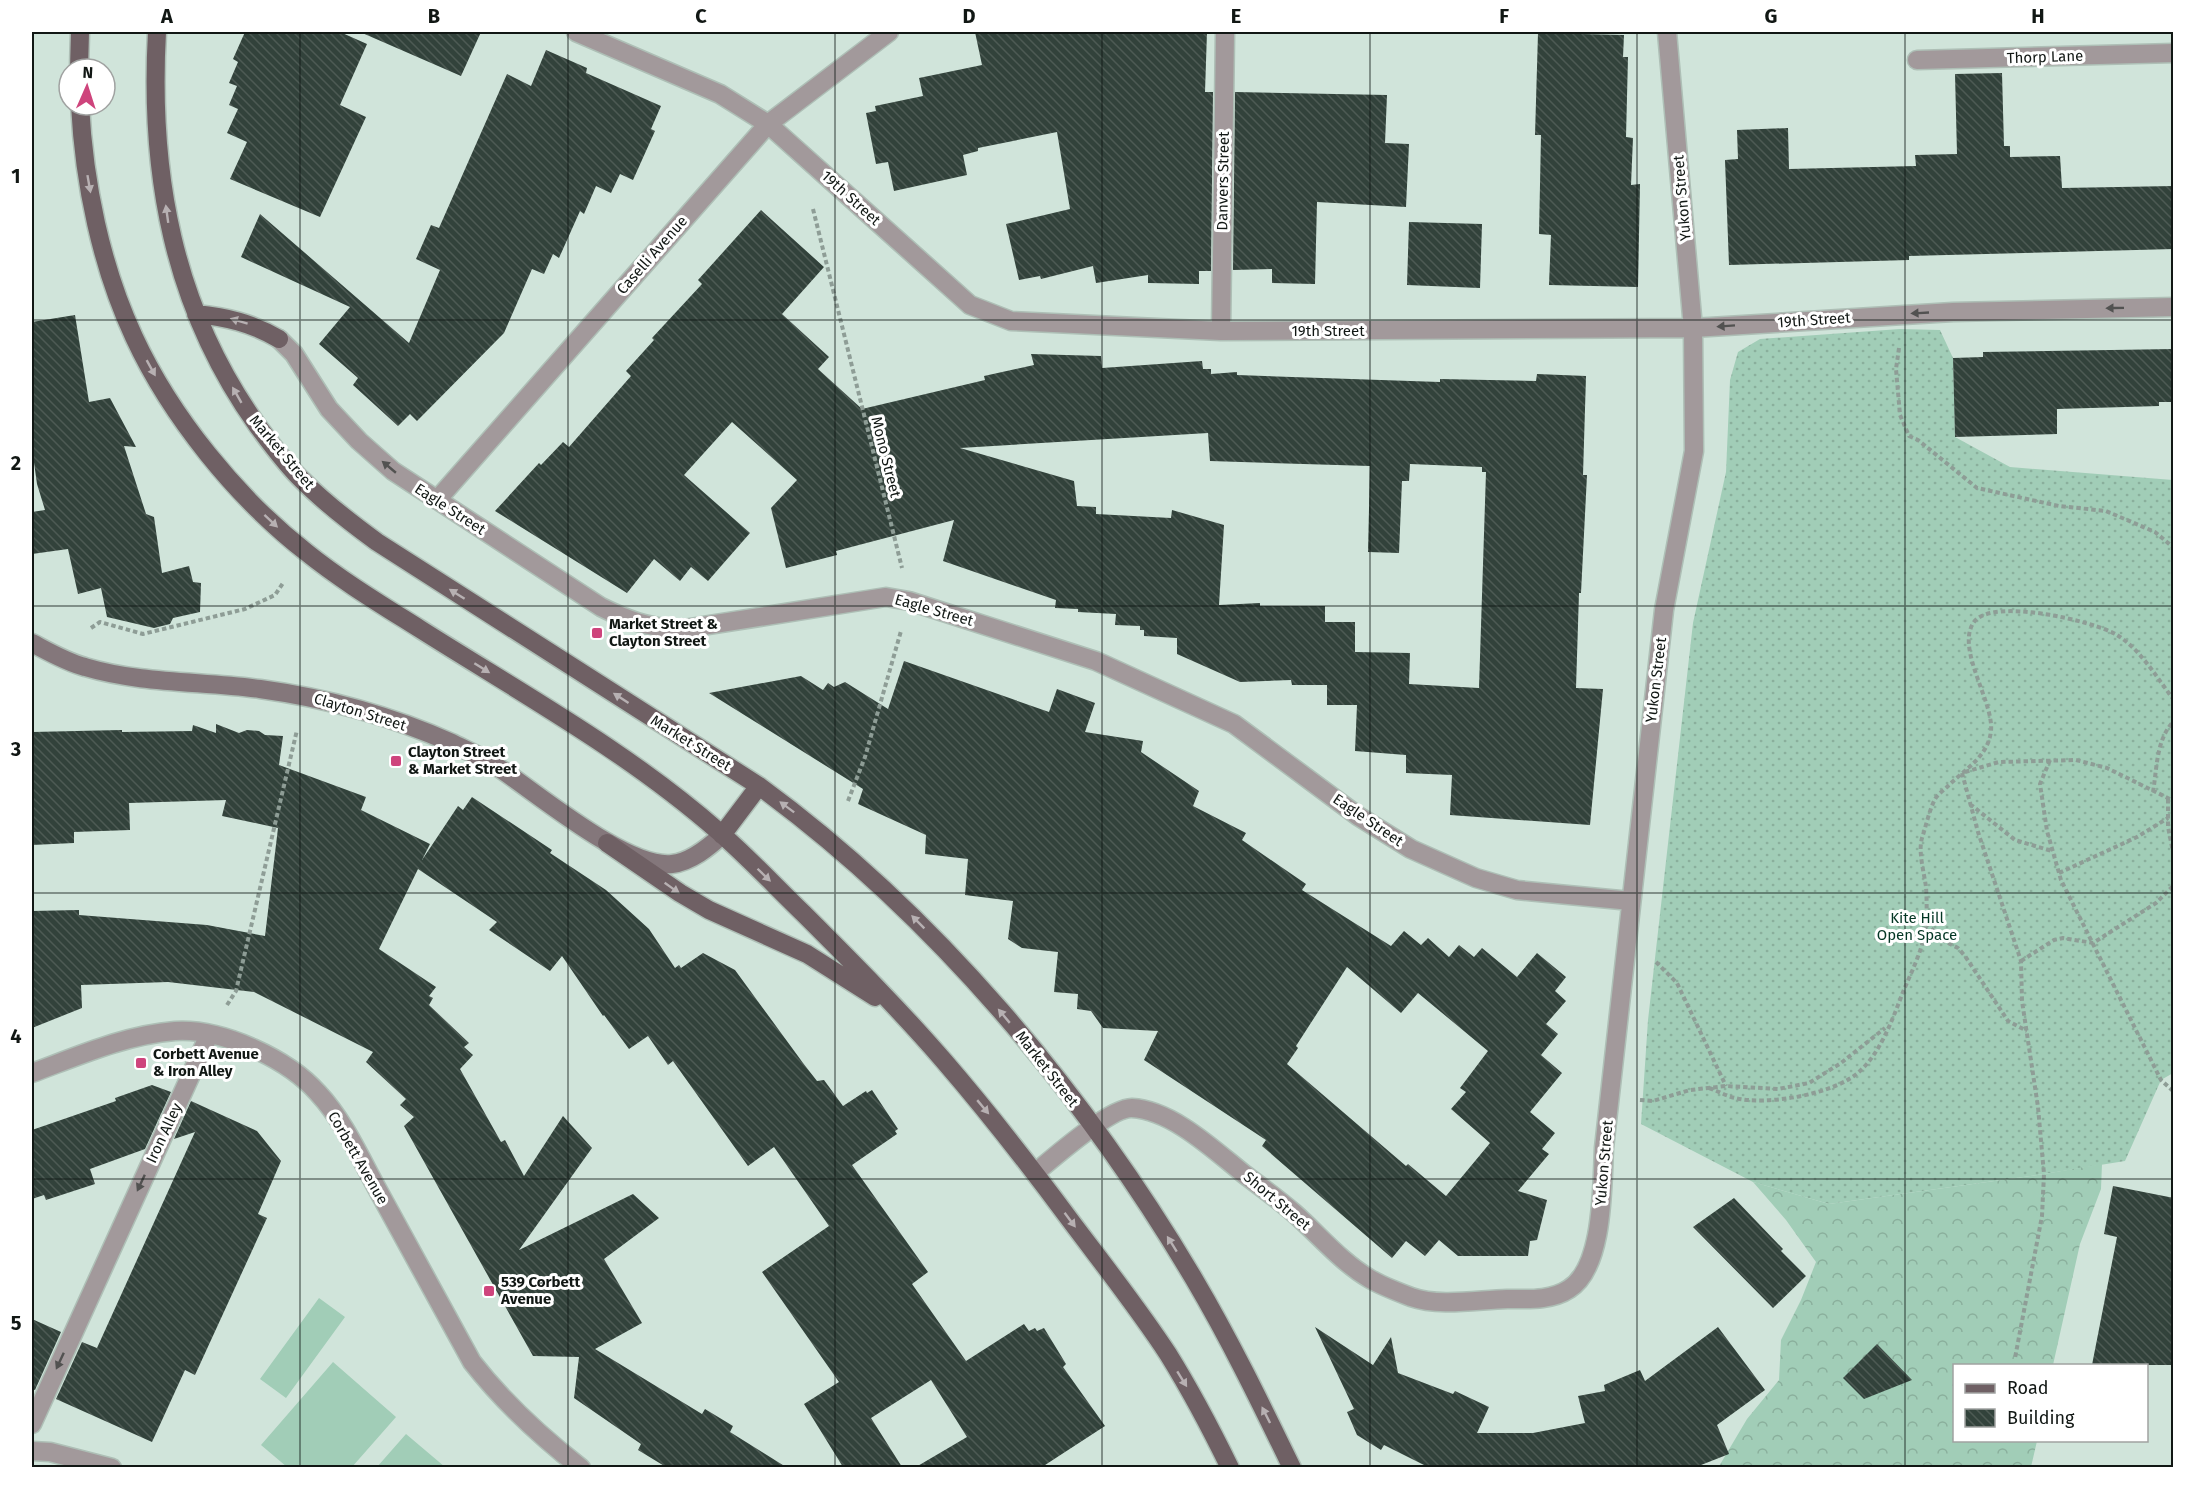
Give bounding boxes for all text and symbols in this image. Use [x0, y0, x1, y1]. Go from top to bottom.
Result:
text: A [160, 4, 174, 28]
text: B [428, 4, 440, 28]
text: C [695, 4, 707, 28]
text: D [962, 4, 976, 28]
text: E [1231, 4, 1241, 28]
text: F [1499, 4, 1509, 28]
text: G [1765, 4, 1777, 28]
text: H [2031, 4, 2045, 28]
street label: Thorp Lane [2006, 47, 2084, 67]
north arrow [57, 57, 117, 117]
text: N [82, 63, 94, 82]
street label: Danvers Street [1213, 131, 1233, 231]
street label: Yukon Street [1669, 154, 1695, 242]
text: 1 [11, 164, 21, 188]
street label: 19th Street [818, 167, 885, 230]
one-way arrow [85, 175, 94, 194]
one-way arrow [162, 204, 171, 223]
street label: Caselli Avenue [613, 212, 691, 298]
one-way arrow [2106, 304, 2125, 313]
street label: 19th Street [1777, 308, 1852, 332]
one-way arrow [1911, 309, 1930, 318]
one-way arrow [230, 315, 248, 325]
one-way arrow [1716, 321, 1735, 331]
street label: 19th Street [1291, 322, 1365, 340]
one-way arrow [146, 360, 156, 377]
one-way arrow [232, 386, 242, 403]
street label: Market Street [246, 411, 319, 493]
street label: Mono Street [867, 415, 905, 500]
text: 2 [11, 451, 21, 475]
one-way arrow [381, 460, 397, 473]
street label: Eagle Street [411, 479, 489, 539]
one-way arrow [263, 514, 278, 527]
one-way arrow [449, 588, 465, 599]
street label: Eagle Street [893, 590, 976, 630]
place label: Market Street & Clayton Street [609, 615, 719, 650]
marker: Market Street & Clayton Street [590, 626, 604, 640]
street label: Yukon Street [1642, 636, 1670, 724]
one-way arrow [474, 663, 490, 674]
street label: Clayton Street [312, 689, 409, 735]
one-way arrow [613, 693, 629, 704]
street label: Market Street [647, 711, 735, 775]
text: 3 [10, 737, 21, 761]
place label: Clayton Street & Market Street [408, 743, 517, 778]
marker: Clayton Street & Market Street [389, 754, 403, 768]
street label: Eagle Street [1329, 790, 1407, 850]
one-way arrow [780, 801, 795, 813]
one-way arrow [757, 868, 771, 882]
one-way arrow [664, 882, 680, 894]
park label: Kite Hill Open Space [1877, 909, 1957, 944]
one-way arrow [911, 916, 925, 930]
one-way arrow [998, 1008, 1011, 1024]
text: 4 [10, 1024, 22, 1048]
street label: Market Street [1012, 1027, 1083, 1111]
place label: Corbett Avenue & Iron Alley [153, 1045, 259, 1080]
marker: Corbett Avenue & Iron Alley [134, 1056, 148, 1070]
one-way arrow [976, 1099, 989, 1115]
street label: Iron Alley [142, 1100, 186, 1166]
street label: Corbett Avenue [324, 1108, 392, 1208]
street label: Yukon Street [1591, 1119, 1617, 1207]
street label: Short Street [1240, 1168, 1314, 1234]
one-way arrow [137, 1175, 146, 1192]
one-way arrow [1063, 1212, 1075, 1227]
one-way arrow [1167, 1236, 1178, 1252]
place label: 539 Corbett Avenue [500, 1273, 581, 1308]
marker: 539 Corbett Avenue [482, 1284, 496, 1298]
text: 5 [11, 1311, 22, 1335]
one-way arrow [56, 1352, 65, 1369]
legend [1953, 1364, 2148, 1442]
one-way arrow [1177, 1370, 1188, 1387]
text: Road [2007, 1377, 2049, 1399]
one-way arrow [1262, 1407, 1271, 1424]
text: Building [2007, 1407, 2075, 1429]

